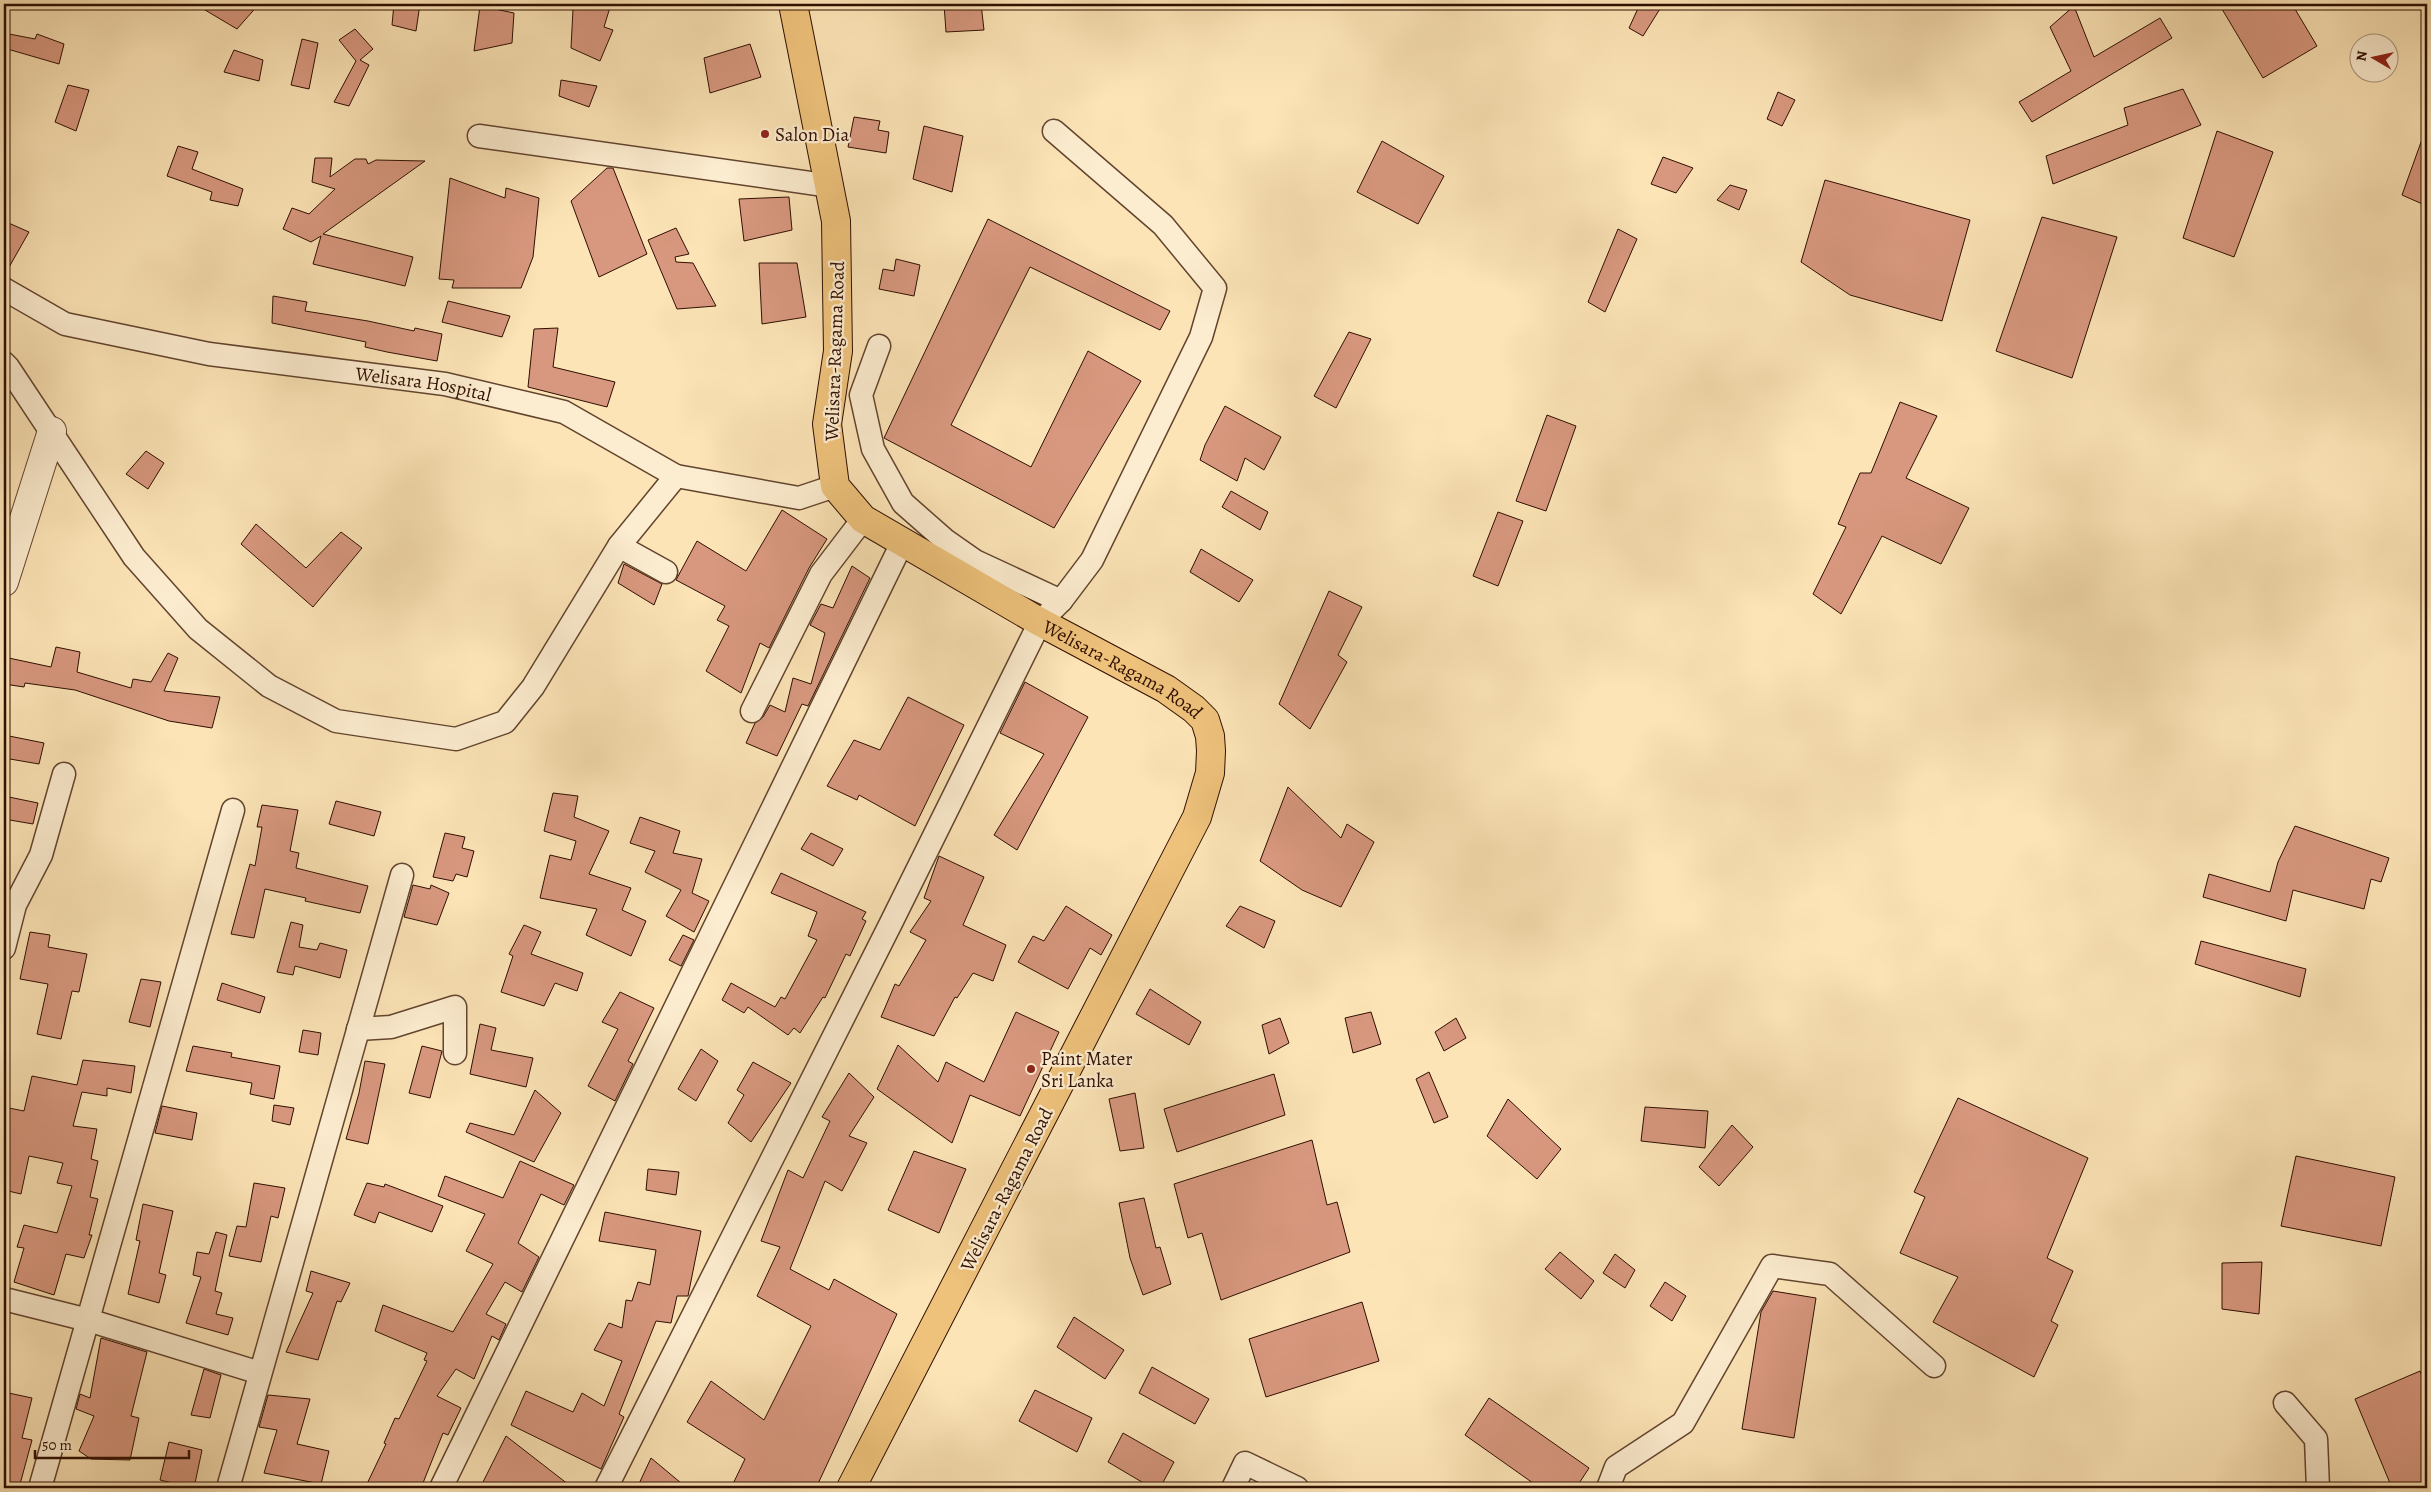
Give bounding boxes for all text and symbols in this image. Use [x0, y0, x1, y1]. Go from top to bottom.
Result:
north arrow [2348, 32, 2398, 82]
text: N [2351, 50, 2372, 63]
place label: Salon Dia [775, 122, 850, 148]
marker: Salon Dia [759, 128, 771, 140]
street label: Welisara-Ragama Road [819, 260, 851, 442]
street label: Welisara Hospital [353, 361, 494, 409]
street label: Welisara-Ragama Road [1037, 613, 1209, 725]
place label: Paint Mater Sri Lanka [1041, 1046, 1133, 1094]
marker: Paint Mater Sri Lanka [1025, 1063, 1037, 1075]
street label: Welisara-Ragama Road [954, 1103, 1060, 1276]
scale bar [35, 1427, 189, 1459]
text: 50 m [42, 1435, 72, 1455]

